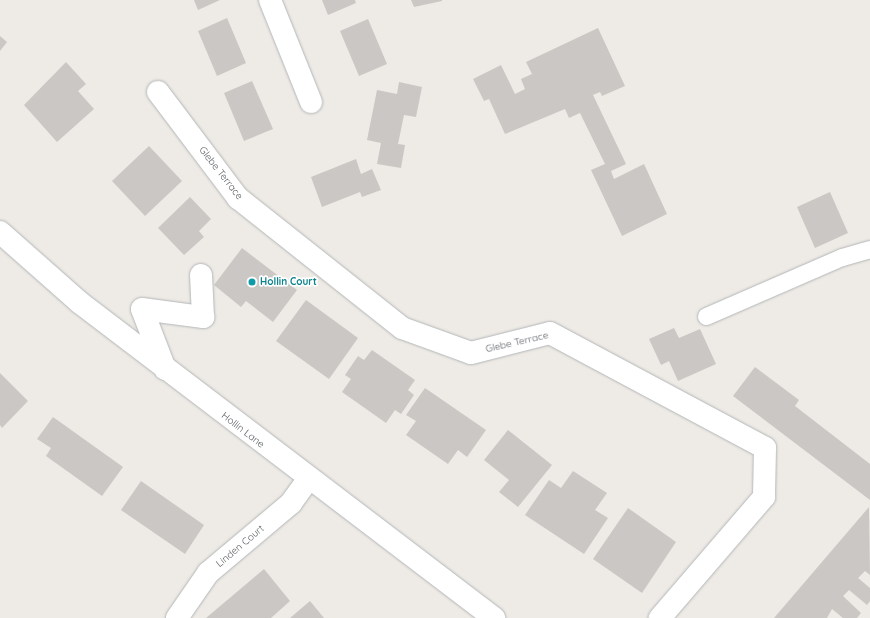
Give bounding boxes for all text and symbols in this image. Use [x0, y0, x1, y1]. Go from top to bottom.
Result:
street label: Glebe Terrace [197, 144, 245, 202]
place label: Hollin Court [260, 276, 317, 288]
marker: Hollin Court [247, 277, 257, 287]
street label: Glebe Terrace [484, 329, 550, 355]
street label: Hollin Lane [219, 409, 267, 451]
street label: Linden Court [214, 522, 266, 570]

